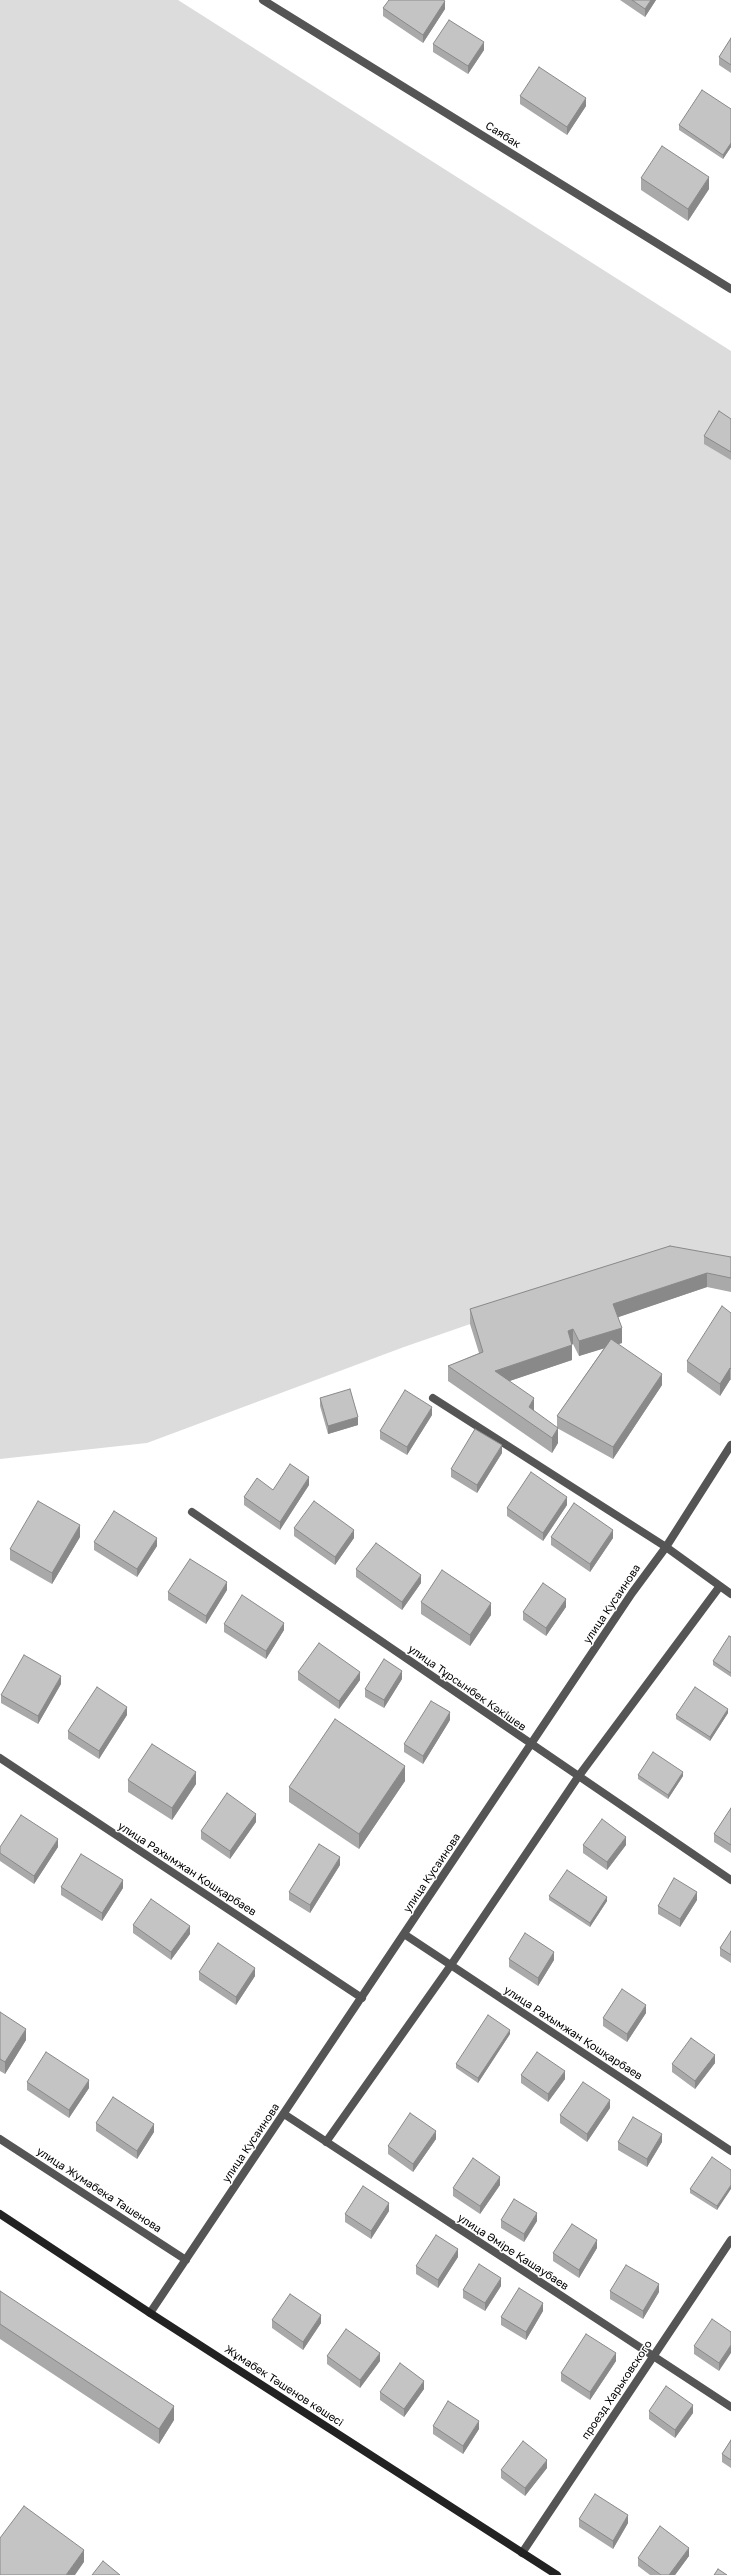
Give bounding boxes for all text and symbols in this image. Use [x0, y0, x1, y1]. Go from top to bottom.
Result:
street label: Саябак [483, 119, 523, 151]
street label: улица Кусаинова [581, 1562, 643, 1646]
street label: улица Тұрсынбек Кәкішев [405, 1642, 529, 1734]
street label: улица Рахымжан Қошқарбаев [115, 1819, 259, 1919]
street label: улица Кусаинова [401, 1831, 463, 1915]
street label: улица Рахымжан Қошқарбаев [501, 1983, 645, 2083]
street label: улица Кусаинова [220, 2101, 282, 2185]
street label: улица Жумабека Ташенова [34, 2145, 164, 2235]
street label: улица Әміре Қашаубаев [455, 2211, 571, 2293]
street label: проезд Харьковского [579, 2338, 655, 2442]
street label: Жұмабек Тәшенов көшесі [222, 2343, 346, 2429]

